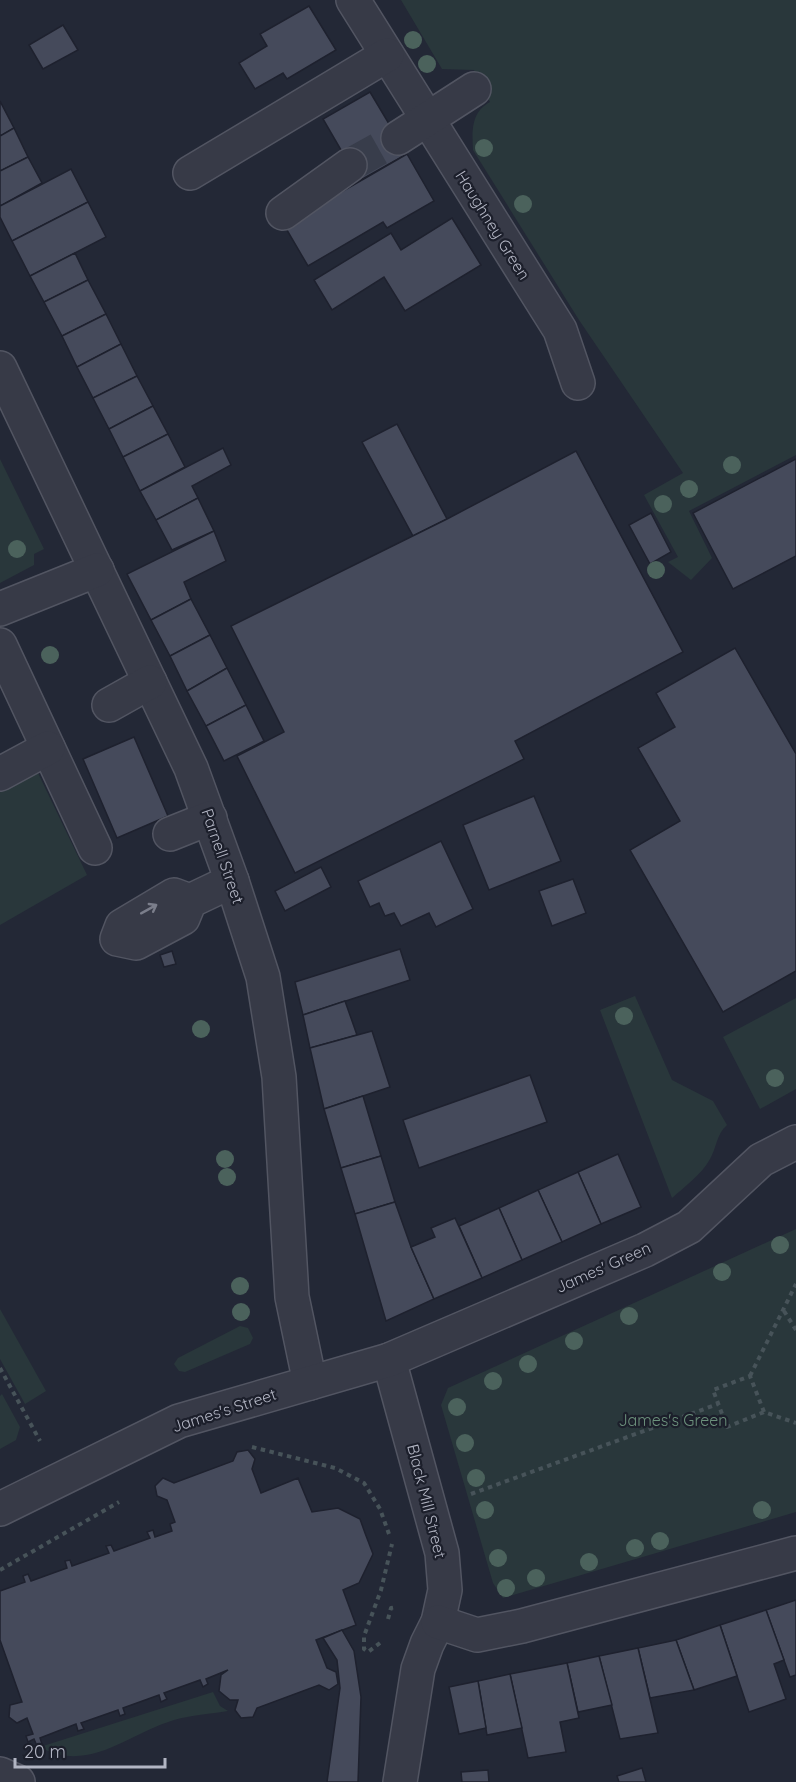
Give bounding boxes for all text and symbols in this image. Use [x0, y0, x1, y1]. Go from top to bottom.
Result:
street label: Haughney Green [451, 167, 535, 283]
street label: Parnell Street [197, 806, 249, 906]
one-way arrow [140, 903, 157, 915]
street label: James' Green [552, 1237, 654, 1297]
street label: James's Street [169, 1384, 279, 1436]
park label: James's Green [618, 1410, 728, 1430]
street label: Black Mill Street [403, 1442, 451, 1560]
scale bar [15, 1731, 165, 1769]
text: 20 m [24, 1740, 66, 1763]

